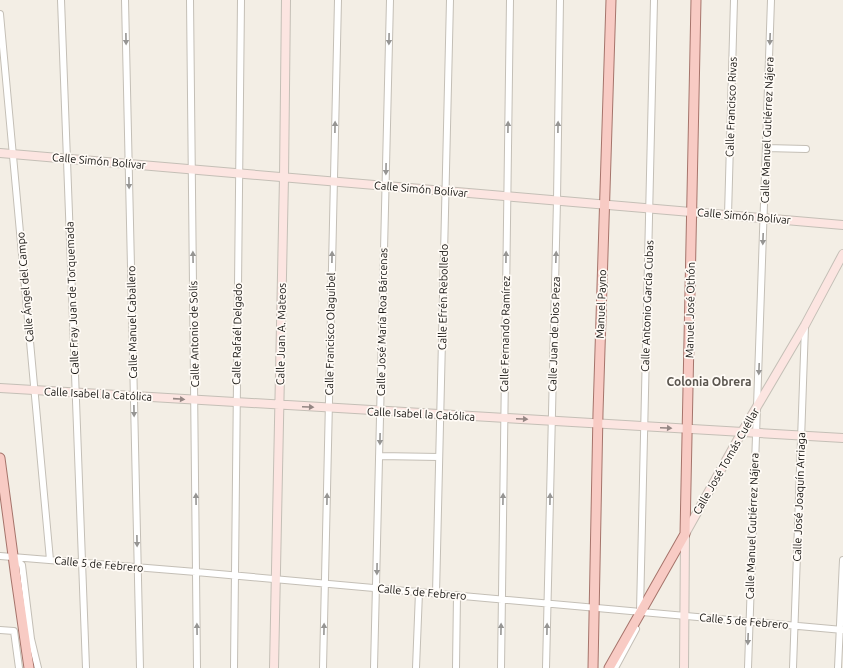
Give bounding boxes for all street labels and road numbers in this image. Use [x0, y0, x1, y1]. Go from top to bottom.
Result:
street label: Calle Francisco Rivas [723, 56, 739, 157]
street label: Calle Manuel Gutiérrez Nájera [758, 56, 776, 204]
street label: Calle Simón Bolívar [52, 151, 147, 171]
street label: Calle Simón Bolívar [374, 179, 469, 199]
street label: Calle Simón Bolívar [697, 206, 792, 226]
street label: Calle Fray Juan de Torquemada [63, 221, 81, 375]
street label: Calle Ángel del Campo [13, 231, 36, 343]
street label: Calle Antonio García Cubas [639, 240, 655, 372]
street label: Calle Efrén Rebolledo [436, 244, 450, 350]
street label: Calle José María Roa Bárcenas [375, 248, 389, 396]
street label: Manuel José Othón [683, 262, 697, 358]
street label: Calle Manuel Caballero [125, 265, 139, 379]
street label: Manuel Payno [594, 269, 608, 339]
street label: Calle Francisco Olaguibel [323, 272, 337, 396]
street label: Calle Fernando Ramírez [498, 276, 512, 392]
street label: Calle Juan de Dios Peza [546, 276, 562, 392]
street label: Calle Antonio de Solís [187, 280, 201, 387]
street label: Calle Juan A. Mateos [274, 282, 288, 385]
street label: Calle Rafaél Delgado [230, 283, 244, 385]
street label: Calle Isabel la Católica [44, 385, 152, 403]
street label: Calle Isabel la Católica [367, 405, 475, 423]
street label: Calle José Tomás Cuéllar [691, 405, 762, 516]
street label: Calle José Joaquín Arriaga [791, 432, 807, 562]
street label: Calle Manuel Gutiérrez Nájera [743, 452, 761, 600]
street label: Calle 5 de Febrero [54, 554, 144, 574]
street label: Calle 5 de Febrero [377, 582, 467, 602]
street label: Calle 5 de Febrero [699, 611, 789, 631]

